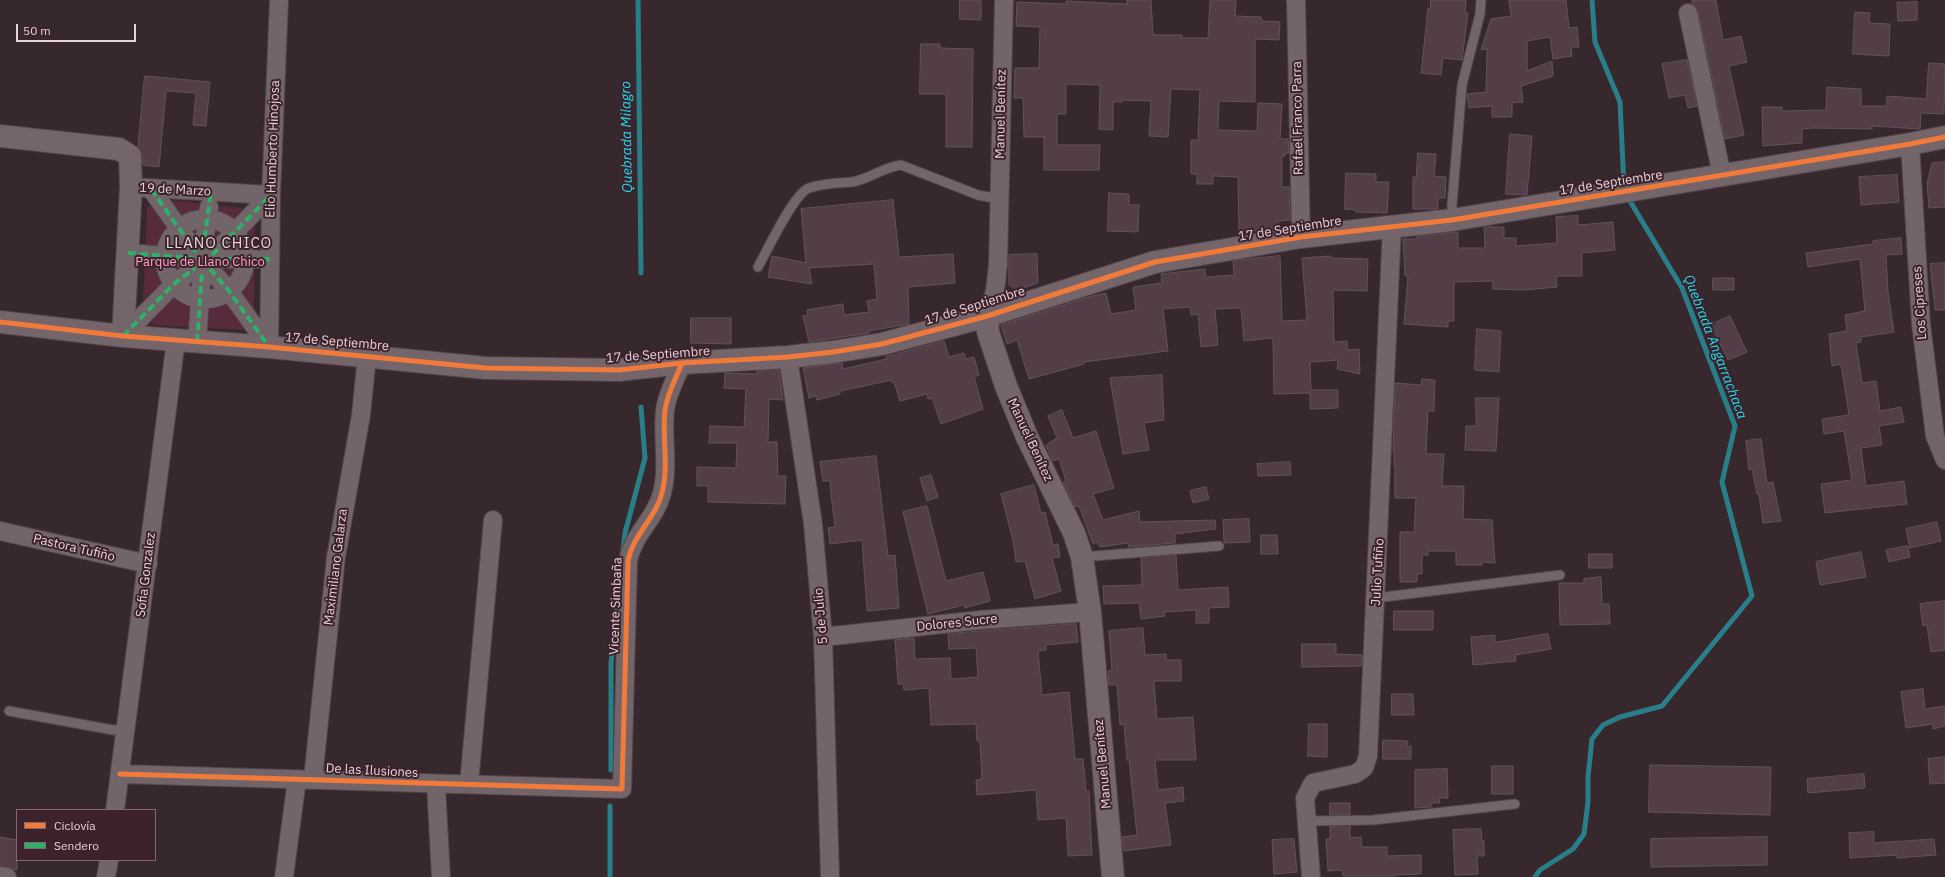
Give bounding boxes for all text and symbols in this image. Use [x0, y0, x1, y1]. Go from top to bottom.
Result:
scale bar [18, 16, 138, 42]
text: 50 m [23, 23, 51, 38]
street label: Rafael Franco Parra [1289, 61, 1307, 175]
street label: Manuel Benítez [992, 69, 1010, 159]
street label: Elio Humberto Hinojosa [263, 80, 283, 218]
water label: Quebrada Milagro [618, 81, 636, 193]
street label: 17 de Septiembre [1558, 167, 1664, 199]
street label: 19 de Marzo [139, 180, 211, 200]
street label: 17 de Septiembre [1237, 213, 1343, 245]
district label: LLANO CHICO [166, 235, 272, 253]
park label: Parque de Llano Chico [135, 254, 265, 270]
street label: Los Cipreses [1910, 266, 1930, 340]
water label: Quebrada Angarrachaca [1680, 272, 1750, 422]
street label: 17 de Septiembre [923, 283, 1027, 329]
street label: 17 de Septiembre [284, 330, 390, 354]
street label: 17 de Septiembre [605, 344, 711, 366]
street label: Manuel Benítez [1004, 396, 1056, 484]
street label: Maximiliano Galarza [321, 508, 351, 626]
street label: Pastora Tufiño [31, 531, 117, 565]
street label: Sofia Gonzalez [133, 532, 159, 618]
street label: Julio Tufiño [1368, 538, 1388, 606]
street label: Vicente Simbaña [606, 557, 626, 655]
street label: 5 de Julio [811, 587, 831, 645]
street label: Dolores Sucre [916, 611, 998, 635]
street label: Manuel Benítez [1091, 719, 1115, 809]
street label: De las Ilusiones [325, 761, 419, 781]
legend [16, 809, 156, 861]
text: Ciclovía [54, 818, 96, 833]
text: Sendero [54, 838, 99, 853]

